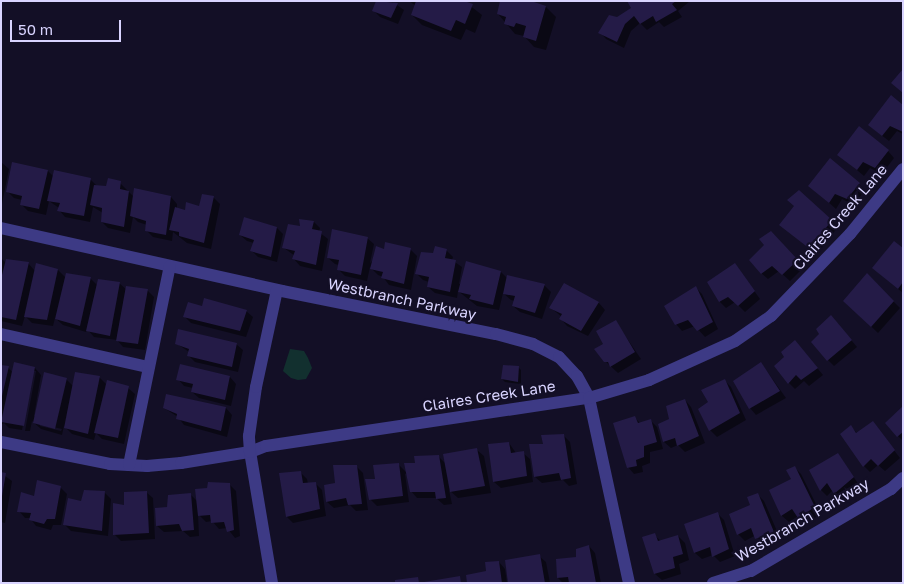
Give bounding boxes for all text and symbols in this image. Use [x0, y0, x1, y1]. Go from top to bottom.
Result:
scale bar [12, 10, 124, 42]
text: 50 m [18, 20, 53, 38]
street label: Claires Creek Lane [789, 160, 891, 274]
street label: Westbranch Parkway [326, 274, 478, 324]
street label: Claires Creek Lane [421, 377, 557, 415]
street label: Westbranch Parkway [732, 474, 872, 566]

